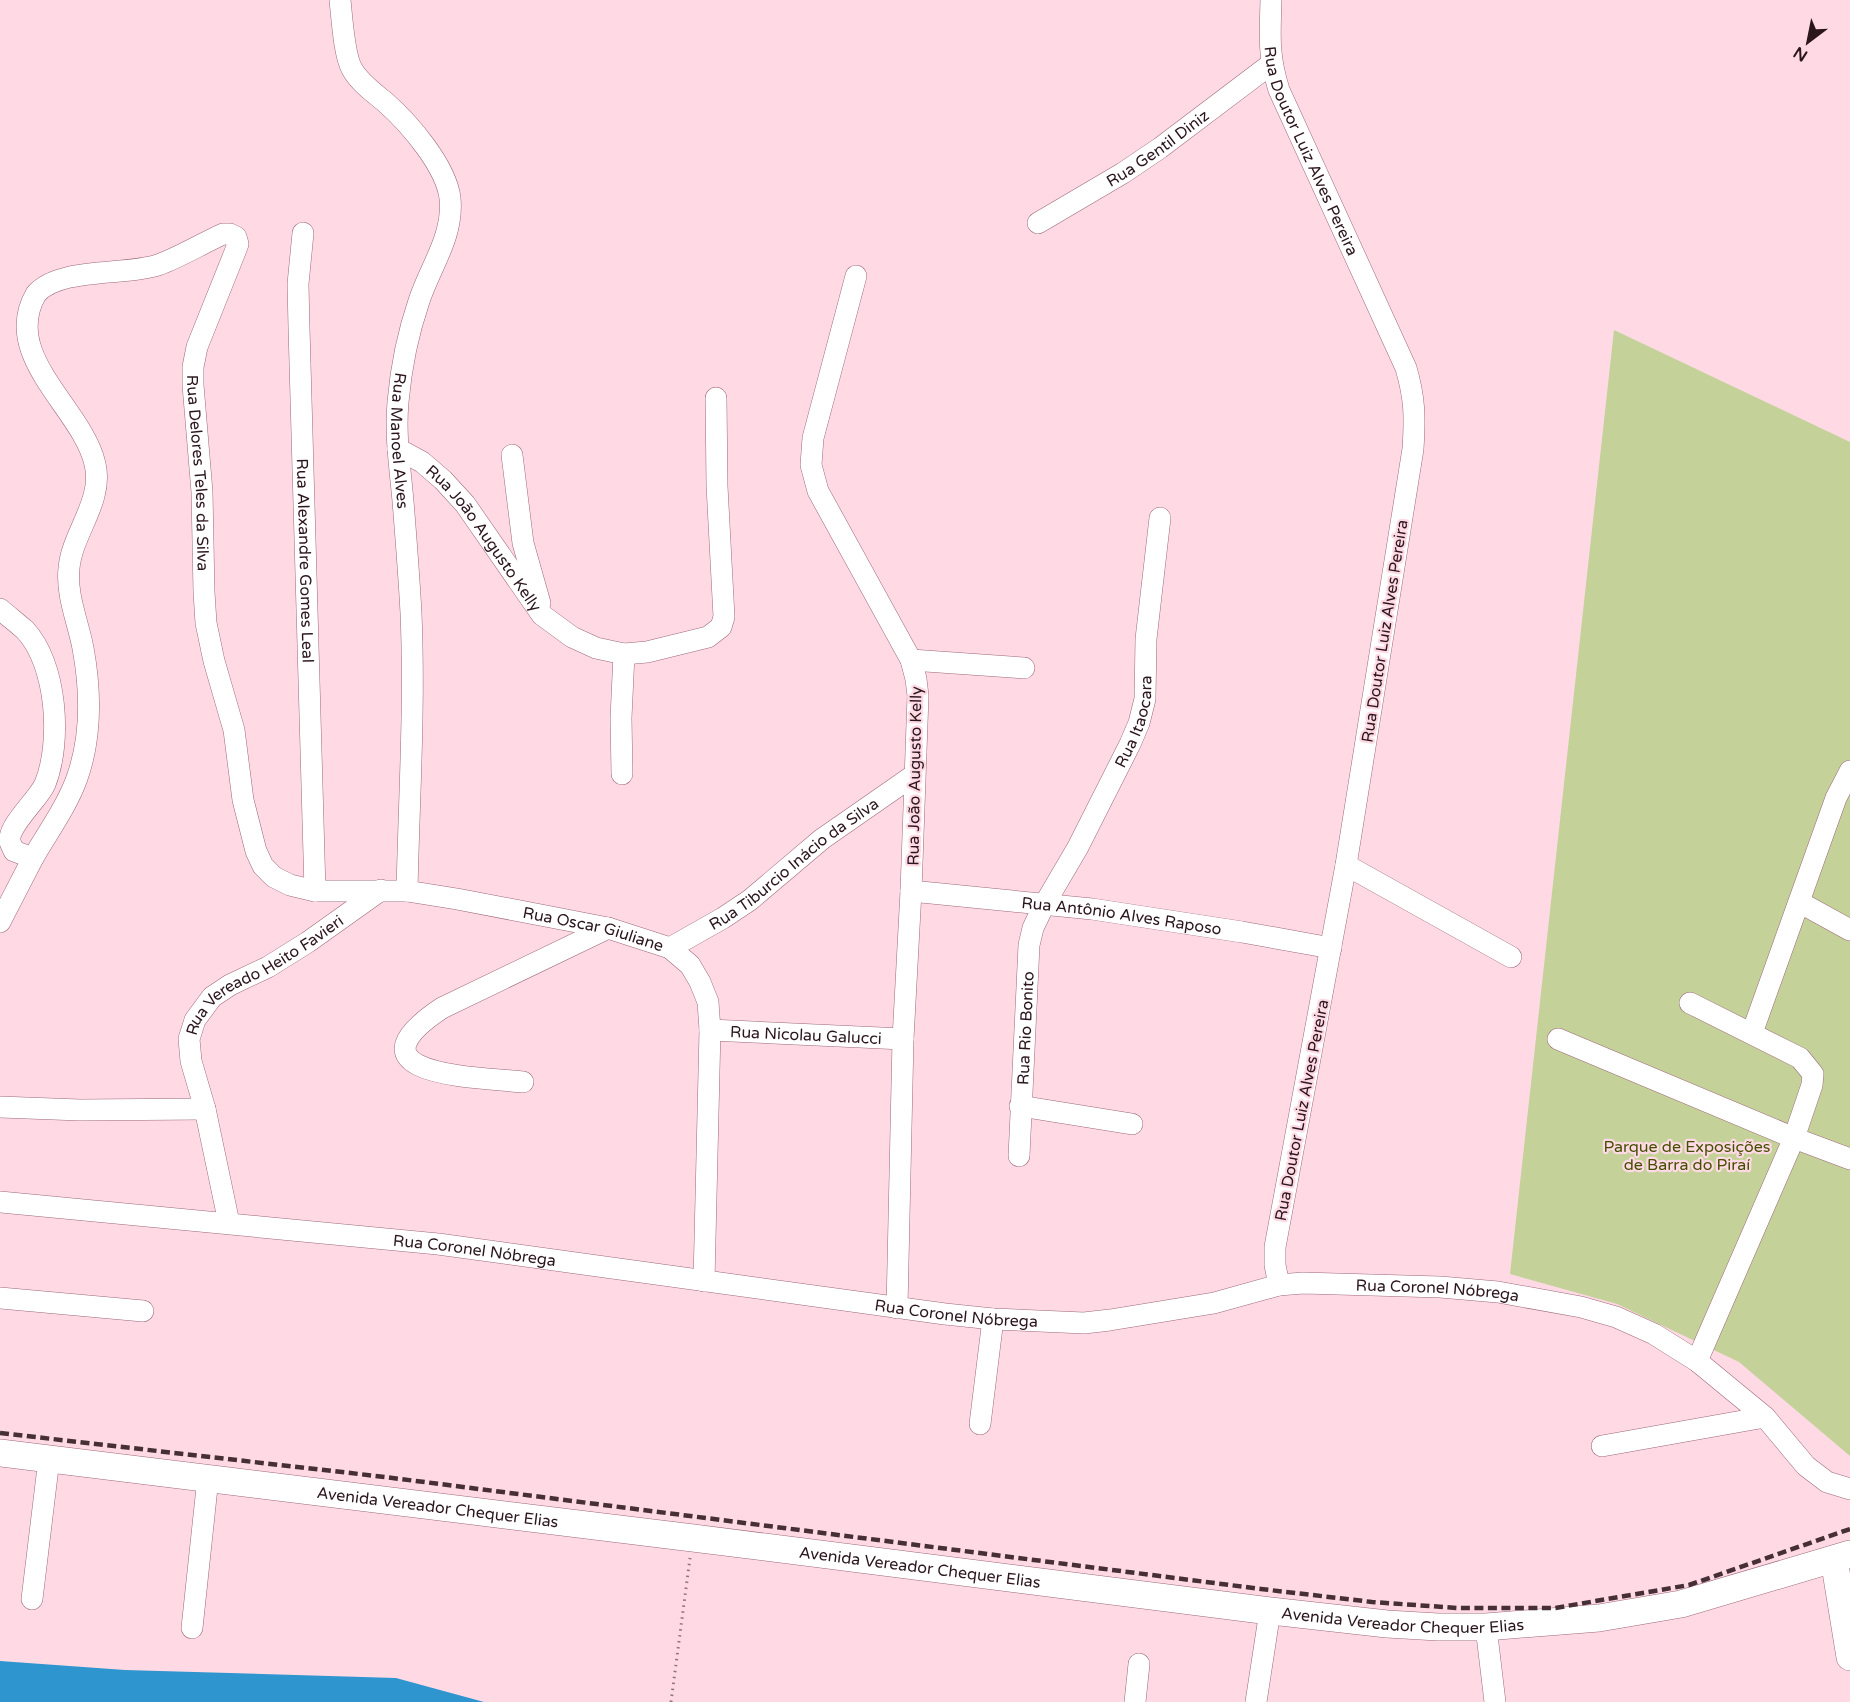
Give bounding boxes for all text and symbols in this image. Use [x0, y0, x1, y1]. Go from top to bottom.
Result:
north arrow [1778, 12, 1838, 72]
text: N [1790, 42, 1811, 66]
street label: Rua Doutor Luiz Alves Pereira [1260, 45, 1362, 259]
street label: Rua Gentil Diniz [1103, 106, 1213, 192]
street label: Rua Manoel Alves [386, 371, 413, 510]
street label: Rua Delores Teles da Silva [182, 375, 213, 571]
street label: Rua Alexandre Gomes Leal [292, 458, 318, 663]
street label: Rua João Augusto Kelly [422, 461, 546, 616]
street label: Rua Doutor Luiz Alves Pereira [1357, 518, 1412, 744]
street label: Rua Itaocara [1111, 675, 1156, 771]
street label: Rua João Augusto Kelly [903, 686, 927, 866]
street label: Rua Tiburcio Inácio da Silva [706, 794, 883, 935]
street label: Rua Antônio Alves Raposo [1020, 893, 1223, 940]
street label: Rua Oscar Giuliane [521, 903, 666, 956]
street label: Rua Vereado Heito Favieri [182, 911, 348, 1038]
street label: Rua Rio Bonito [1013, 971, 1039, 1086]
street label: Rua Doutor Luiz Alves Pereira [1271, 998, 1333, 1223]
street label: Rua Nicolau Galucci [730, 1022, 882, 1049]
park label: Parque de Exposições de Barra do Piraí [1604, 1137, 1770, 1175]
street label: Rua Coronel Nóbrega [392, 1231, 557, 1271]
street label: Rua Coronel Nóbrega [1355, 1276, 1521, 1307]
street label: Rua Coronel Nóbrega [873, 1295, 1038, 1332]
street label: Avenida Vereador Chequer Elias [316, 1483, 560, 1532]
street label: Avenida Vereador Chequer Elias [798, 1543, 1042, 1593]
street label: Avenida Vereador Chequer Elias [1280, 1603, 1525, 1638]

